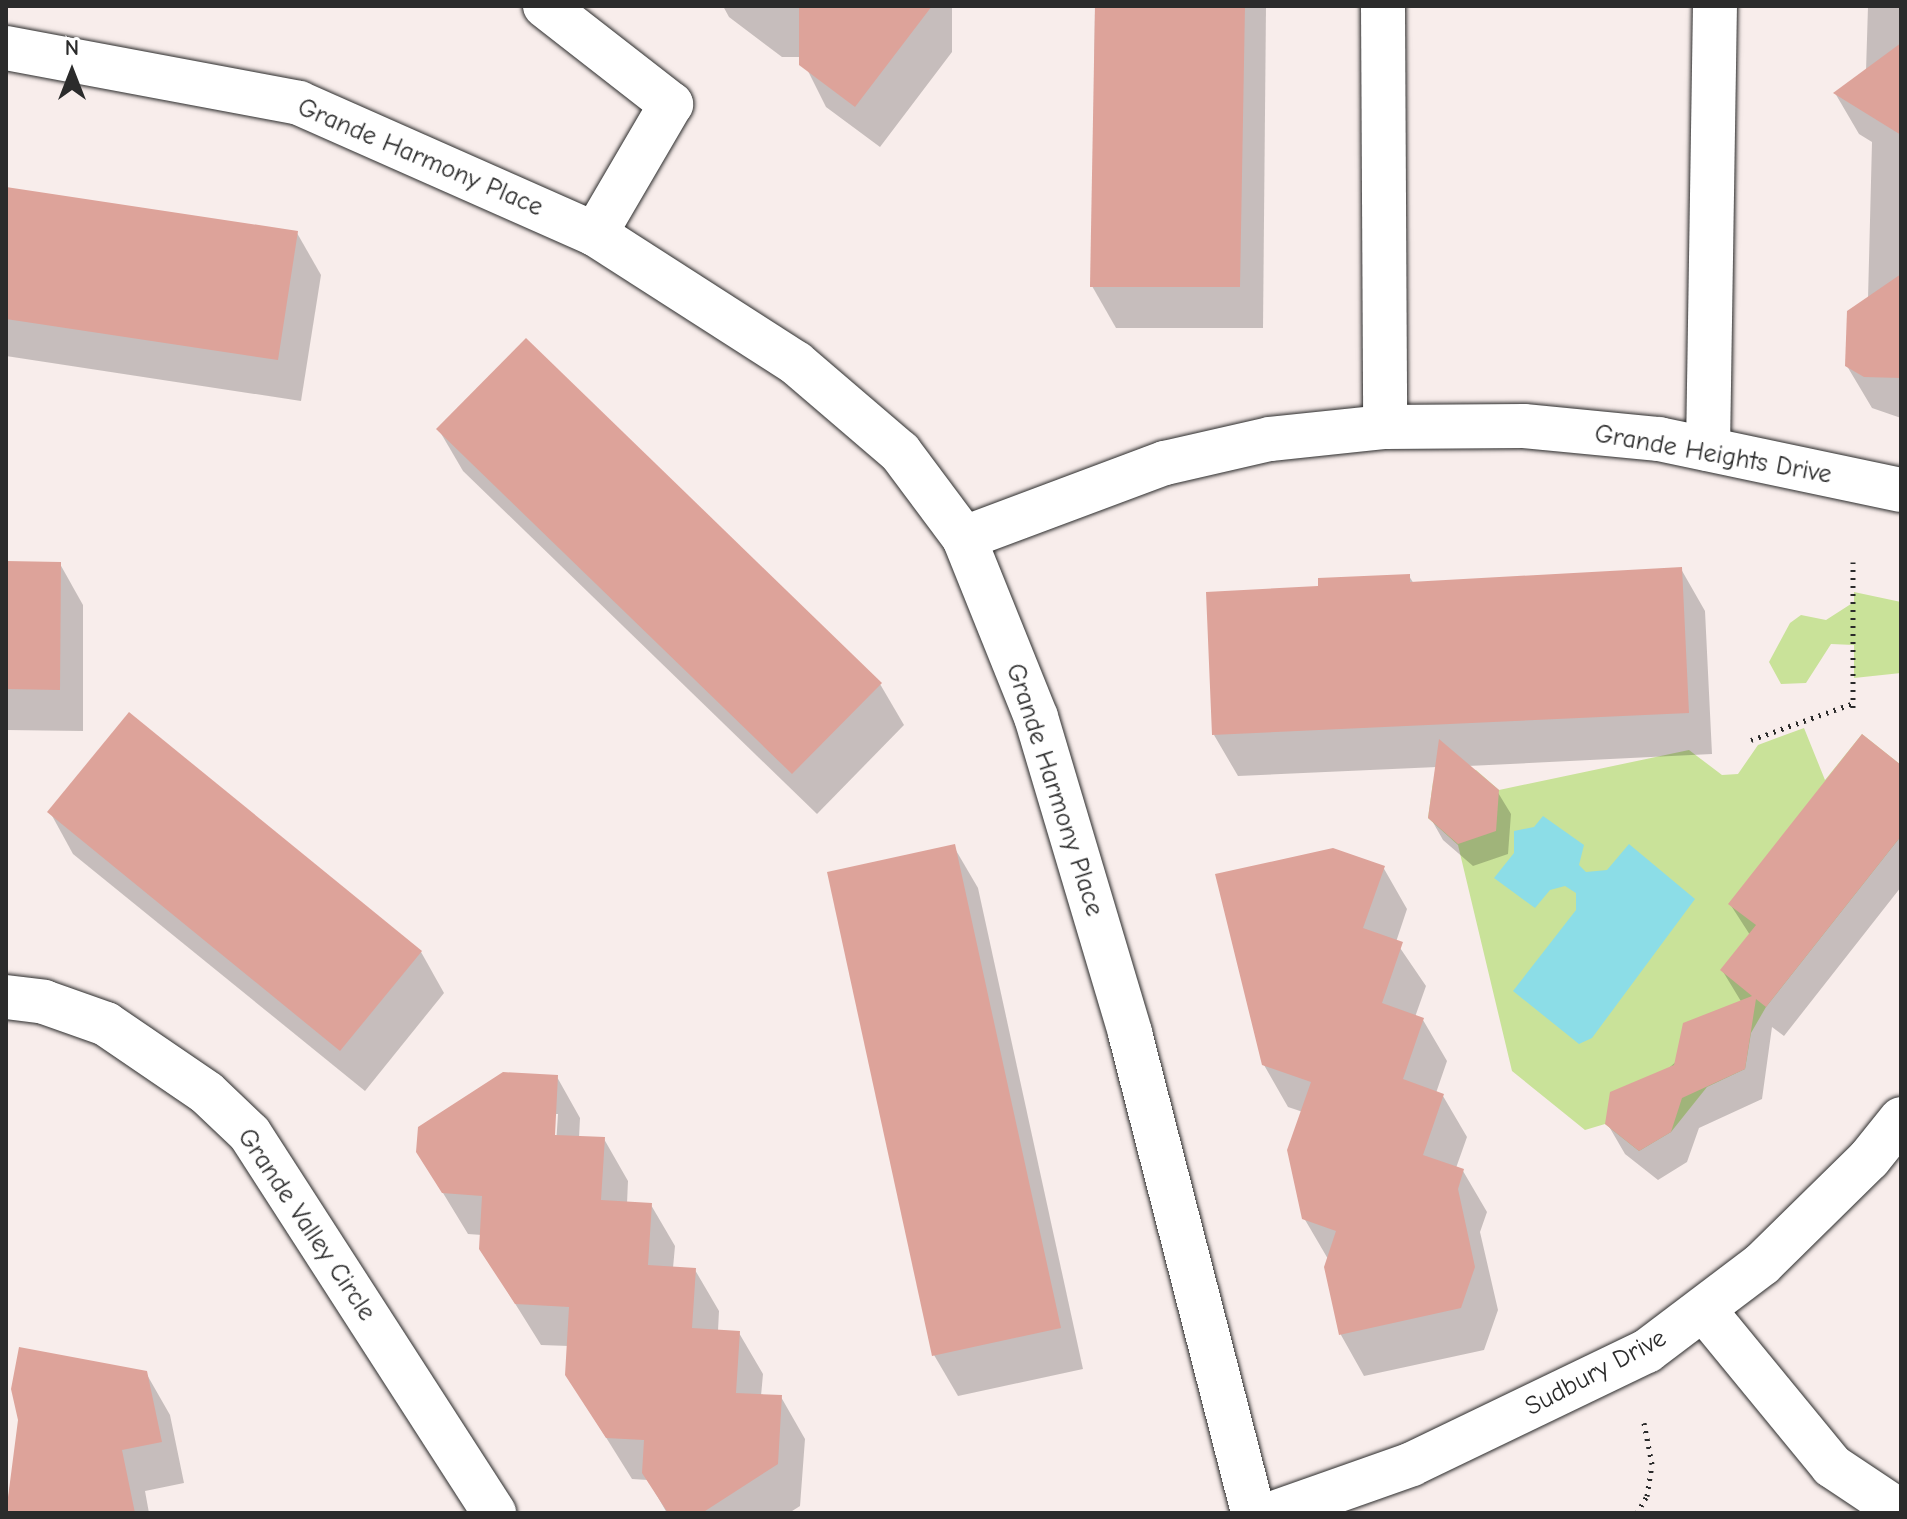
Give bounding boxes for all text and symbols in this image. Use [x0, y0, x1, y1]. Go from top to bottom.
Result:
north arrow [32, 32, 112, 112]
text: N [65, 35, 79, 61]
street label: Grande Harmony Place [293, 92, 547, 224]
street label: Grande Heights Drive [1592, 419, 1834, 491]
street label: Grande Harmony Place [998, 660, 1110, 920]
street label: Grande Valley Circle [230, 1123, 382, 1327]
street label: Sudbury Drive [1520, 1323, 1672, 1423]

